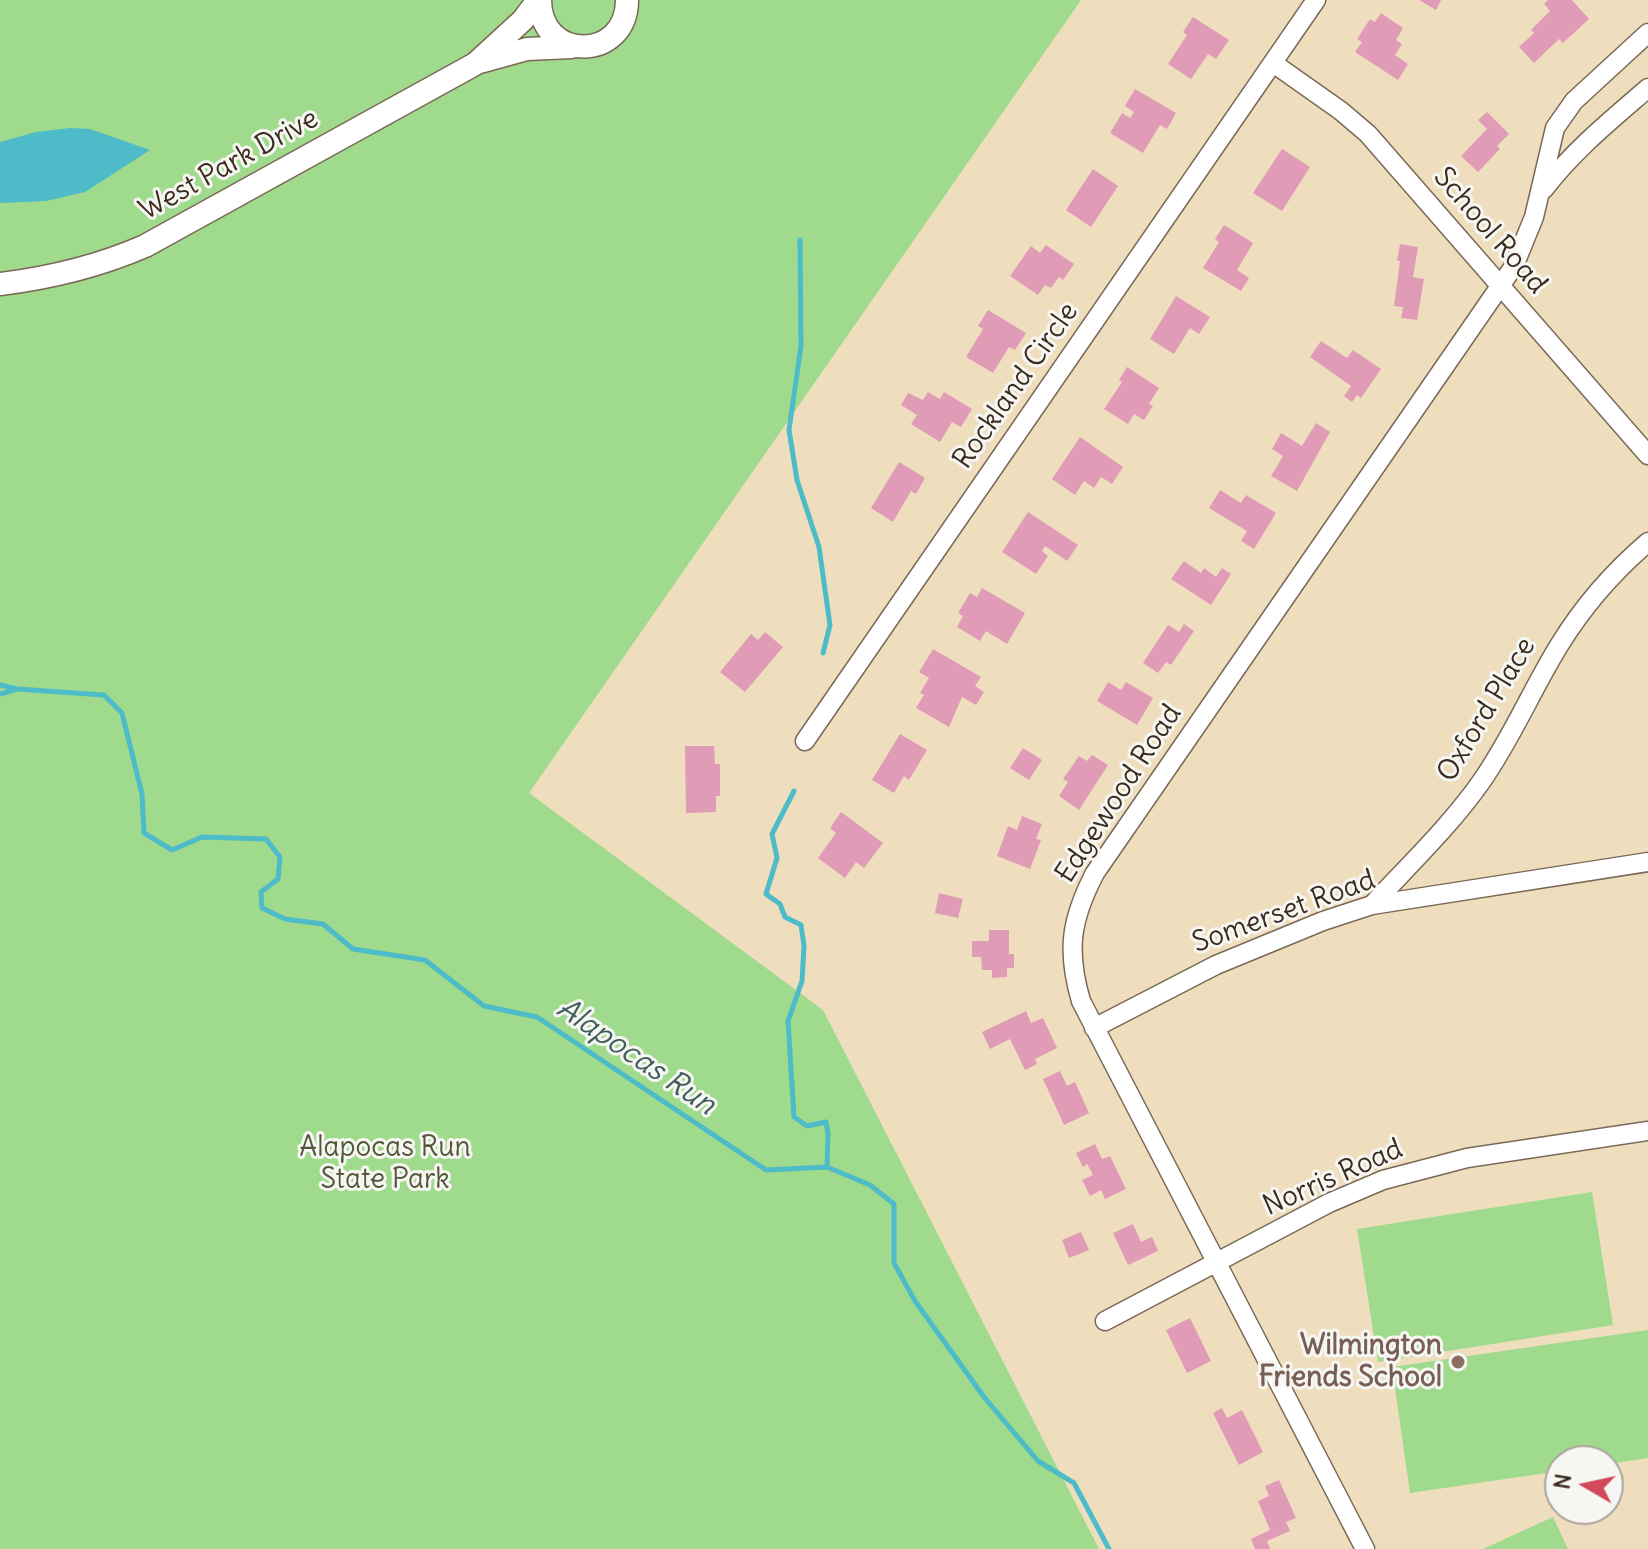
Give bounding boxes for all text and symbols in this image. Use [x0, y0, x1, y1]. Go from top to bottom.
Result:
street label: West Park Drive [134, 102, 324, 228]
street label: School Road [1426, 161, 1554, 301]
street label: Rockland Circle [946, 297, 1086, 475]
street label: Oxford Place [1431, 632, 1543, 788]
street label: Edgewood Road [1049, 699, 1189, 889]
street label: Somerset Road [1188, 863, 1380, 961]
water label: Alapocas Run [550, 991, 722, 1123]
park label: Alapocas Run State Park [299, 1131, 471, 1197]
street label: Norris Road [1258, 1132, 1408, 1224]
place label: Wilmington Friends School [1259, 1329, 1442, 1395]
marker: Wilmington Friends School [1449, 1353, 1467, 1371]
north arrow [1544, 1445, 1624, 1525]
text: N [1547, 1472, 1577, 1491]

